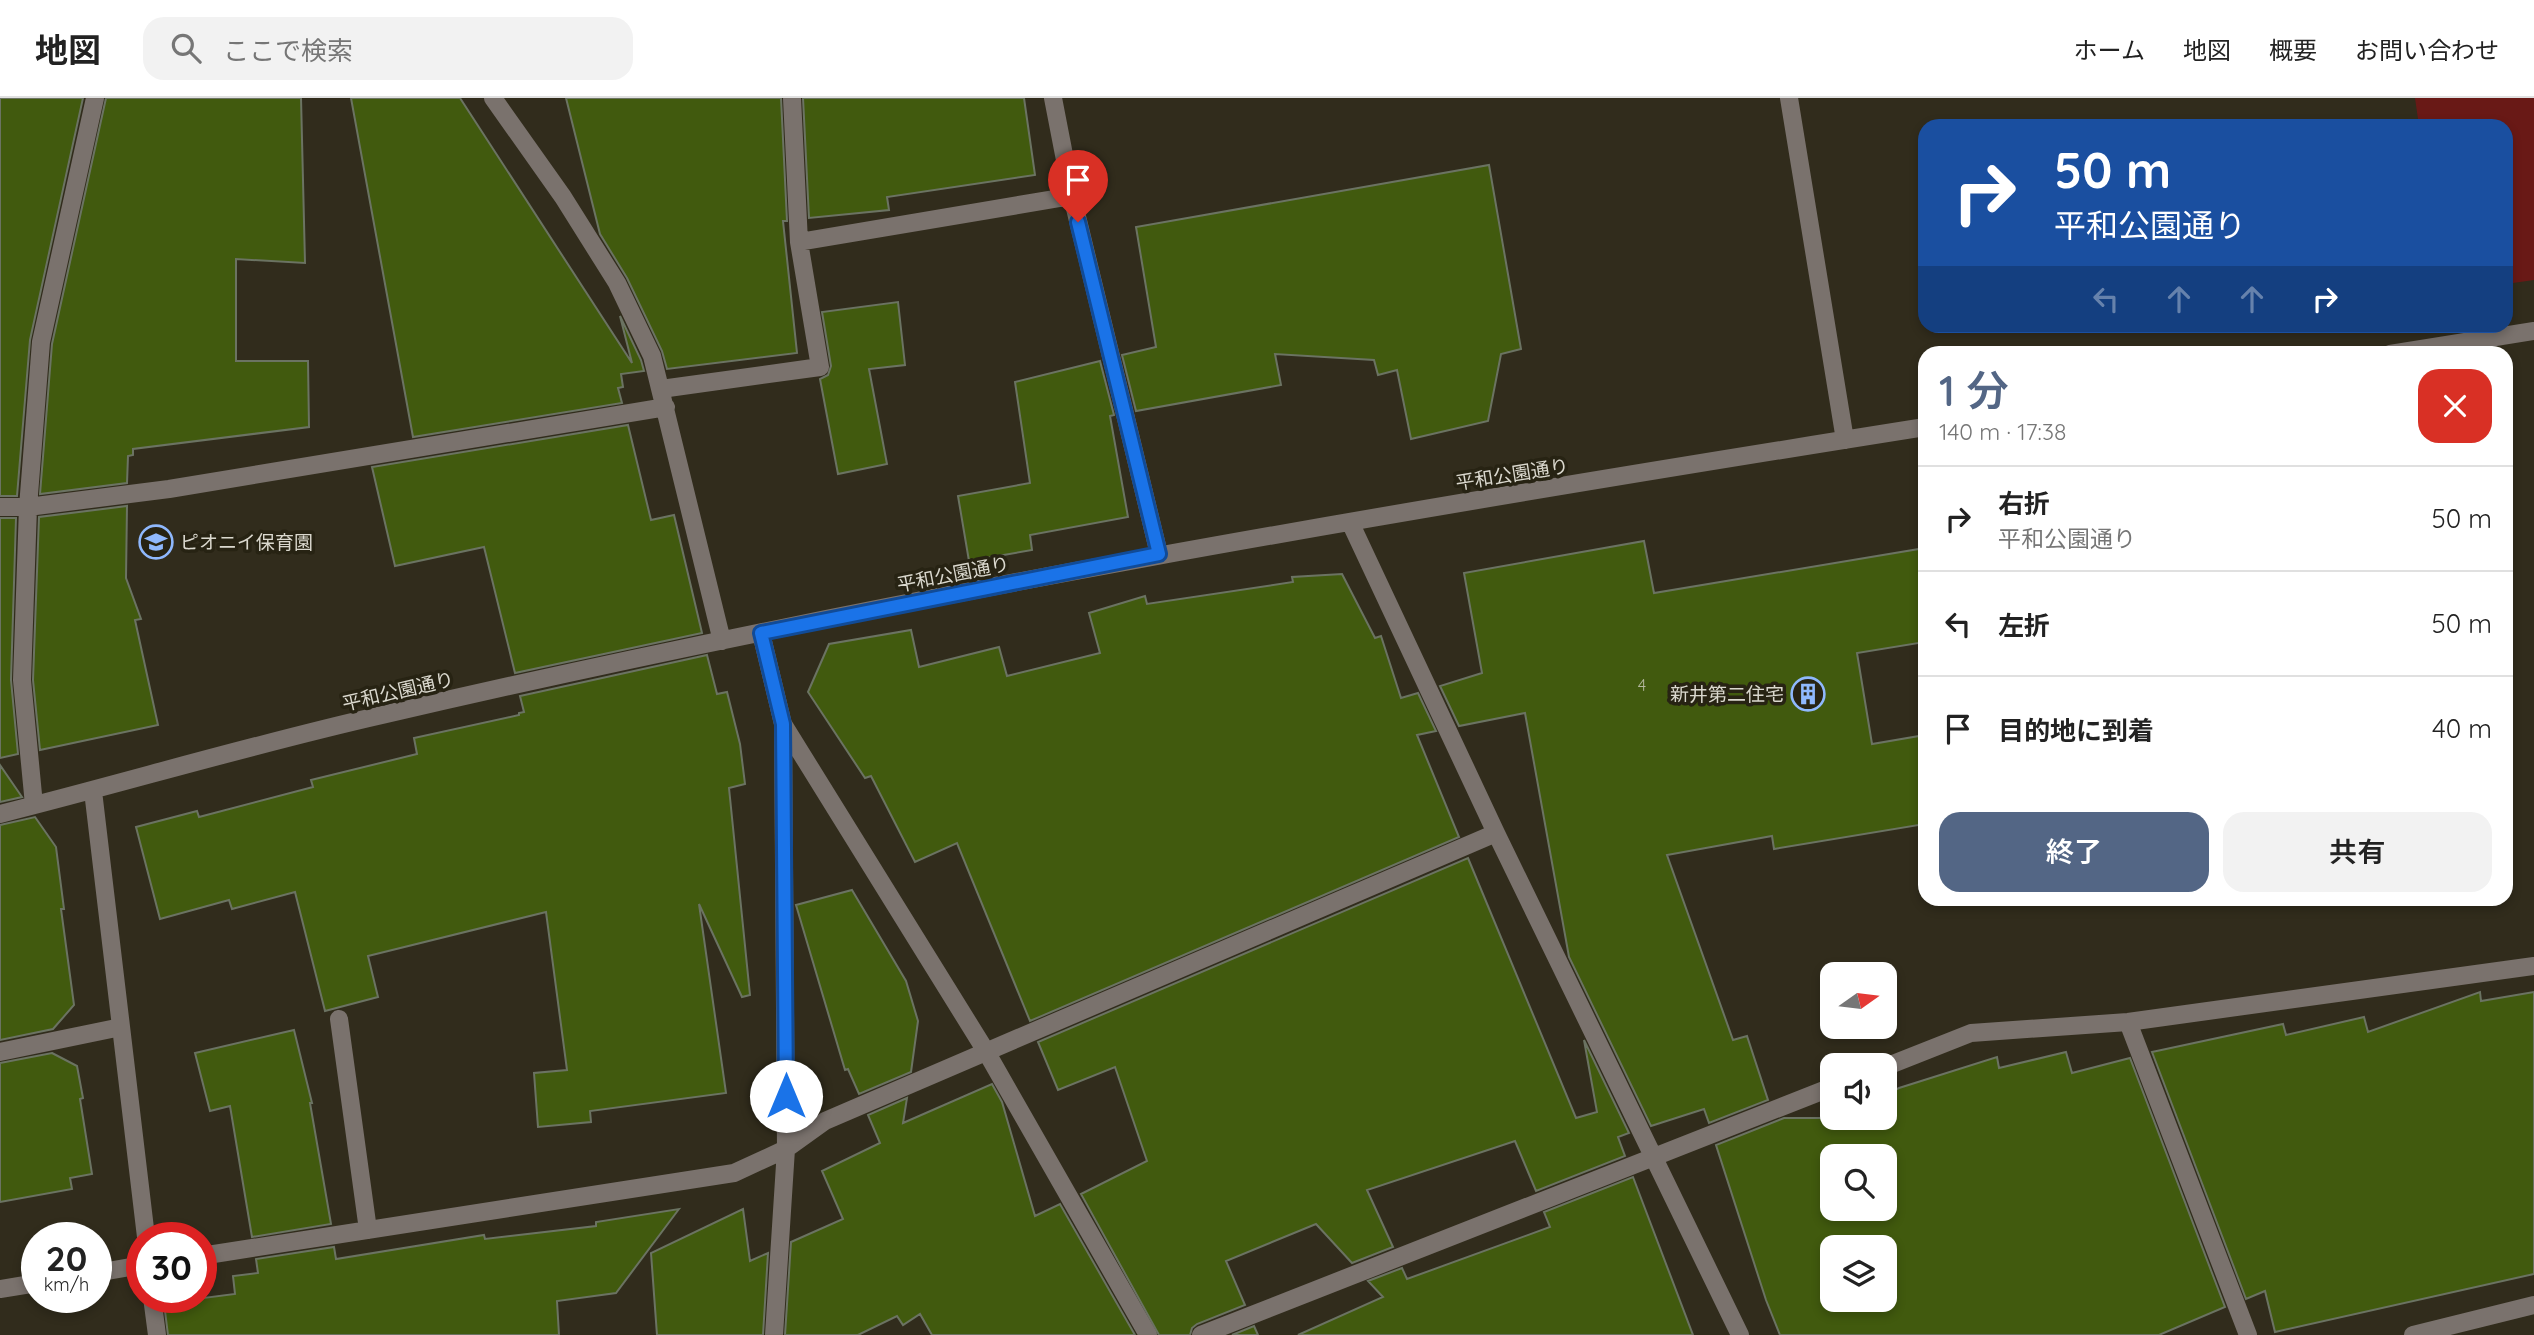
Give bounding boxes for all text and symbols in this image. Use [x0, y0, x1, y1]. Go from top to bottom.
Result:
search box [143, 17, 633, 80]
text: 地図 [35, 29, 101, 70]
icon: search [167, 29, 205, 67]
text: ここで検索 [223, 34, 353, 67]
text: ホーム [2074, 35, 2145, 65]
text: 地図 [2183, 35, 2231, 65]
text: 概要 [2269, 35, 2317, 65]
text: お問い合わせ [2355, 35, 2499, 65]
text: 50 m [2054, 139, 2171, 200]
icon: right [1939, 147, 2030, 238]
pin [1048, 150, 1108, 222]
icon: arrive [1059, 161, 1097, 199]
text: 平和公園通り [2054, 205, 2246, 245]
icon: left [2087, 280, 2125, 318]
icon: ahead [2160, 280, 2198, 318]
icon: ahead [2233, 280, 2271, 318]
icon: right [2306, 280, 2344, 318]
text: 1 分 [1939, 364, 2009, 417]
button: close [2418, 369, 2492, 443]
text: 140 m · 17:38 [1939, 417, 2066, 446]
street label: 平和公園通り [1454, 453, 1570, 495]
text: 右折 [1998, 487, 2050, 520]
icon: right [1939, 500, 1977, 538]
text: 50 m [2432, 502, 2492, 535]
school or university icon: ピオニイ保育園 [137, 523, 175, 561]
text: 平和公園通り [1998, 524, 2136, 553]
place label: ピオニイ保育園 [180, 530, 313, 554]
street label: 平和公園通り [895, 551, 1011, 597]
icon: left [1939, 605, 1977, 643]
text: 50 m [2432, 607, 2492, 640]
text: 左折 [1998, 609, 2050, 642]
street label: 平和公園通り [340, 666, 456, 716]
house number: 4 [1638, 675, 1646, 695]
building icon: 新井第二住宅 [1789, 675, 1827, 713]
place label: 新井第二住宅 [1670, 682, 1784, 706]
icon: arrive [1939, 710, 1977, 748]
text: 40 m [2432, 712, 2492, 745]
text: 目的地に到着 [1998, 714, 2154, 747]
button: 終了 [1939, 812, 2209, 892]
button: 共有 [2223, 812, 2492, 892]
north arrow [1820, 962, 1897, 1040]
map controls [1820, 962, 1897, 1312]
button: sound [1820, 1053, 1897, 1130]
position arrow [749, 1059, 823, 1133]
button: search [1820, 1144, 1897, 1221]
speed limit sign: 30 [126, 1222, 217, 1313]
button: layers [1820, 1235, 1897, 1312]
text: 20 [46, 1236, 87, 1280]
text: km/h [44, 1273, 89, 1296]

